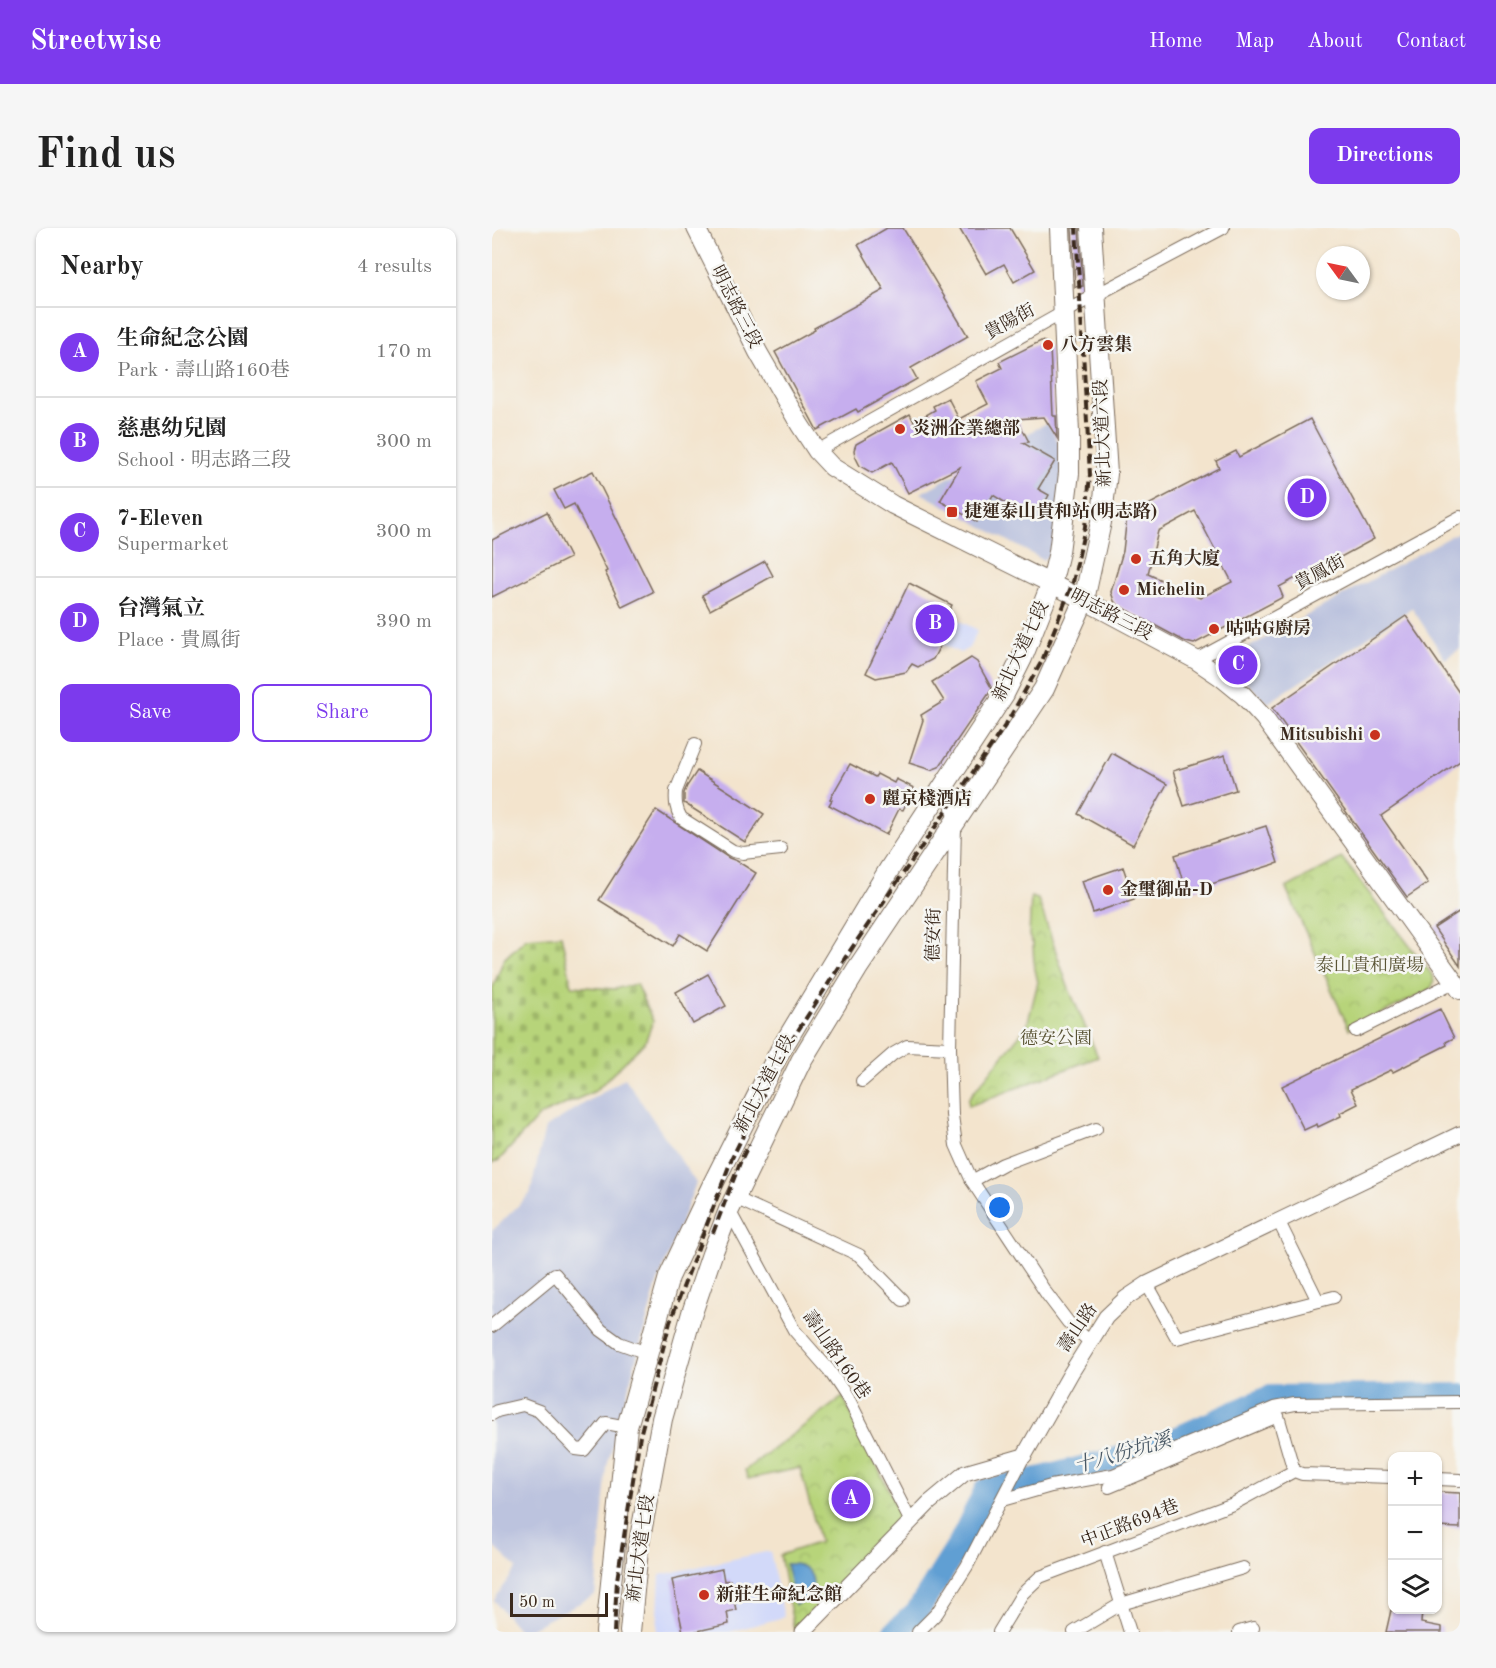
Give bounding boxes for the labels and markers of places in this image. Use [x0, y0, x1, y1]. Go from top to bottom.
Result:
place label: 八方雲集 [1060, 334, 1132, 354]
marker: 八方雲集 [1041, 338, 1055, 352]
place label: 炎洲企業總部 [912, 418, 1020, 438]
marker: 炎洲企業總部 [893, 422, 907, 436]
pin: D [1288, 476, 1326, 520]
place label: 捷運泰山貴和站(明志路) [964, 501, 1157, 521]
marker: 捷運泰山貴和站(明志路) [945, 505, 959, 519]
place label: 五角大廈 [1148, 548, 1220, 568]
marker: 五角大廈 [1129, 552, 1143, 566]
place label: Michelin [1136, 581, 1205, 599]
marker: Michelin [1117, 583, 1131, 597]
pin: B [916, 602, 954, 646]
place label: 咕咕G廚房 [1226, 618, 1311, 638]
marker: 咕咕G廚房 [1207, 622, 1221, 636]
pin: C [1218, 642, 1258, 688]
place label: Mitsubishi [1279, 726, 1363, 744]
marker: Mitsubishi [1368, 728, 1382, 742]
place label: 麗京棧酒店 [882, 788, 972, 808]
marker: 麗京棧酒店 [863, 792, 877, 806]
place label: 金璽御品-D [1120, 879, 1213, 899]
marker: 金璽御品-D [1101, 883, 1115, 897]
pin: A [832, 1476, 870, 1522]
place label: 新莊生命紀念館 [716, 1584, 842, 1604]
marker: 新莊生命紀念館 [697, 1588, 711, 1602]

